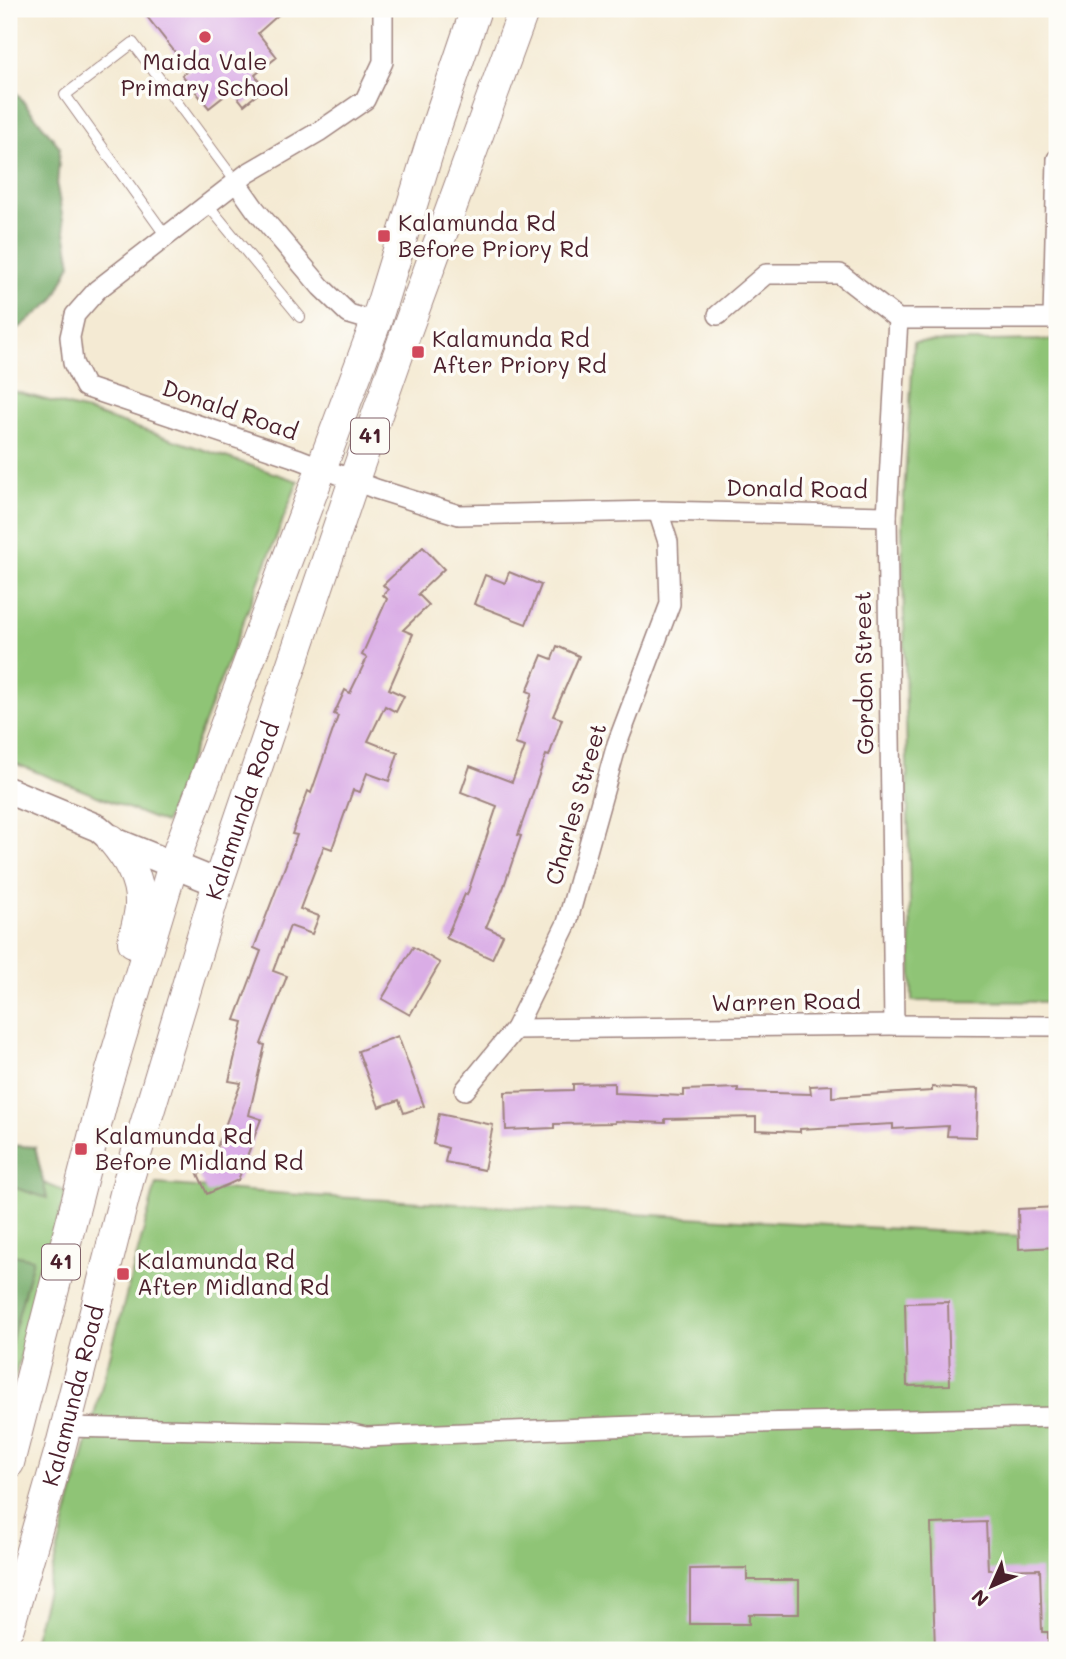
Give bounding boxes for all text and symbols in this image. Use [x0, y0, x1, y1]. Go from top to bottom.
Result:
marker: Maida Vale Primary School [197, 29, 213, 45]
place label: Maida Vale Primary School [121, 46, 289, 102]
place label: Kalamunda Rd Before Priory Rd [398, 207, 589, 263]
marker: Kalamunda Rd Before Priory Rd [376, 228, 392, 244]
place label: Kalamunda Rd After Priory Rd [432, 323, 607, 379]
marker: Kalamunda Rd After Priory Rd [410, 344, 426, 360]
street label: Donald Road [159, 372, 302, 446]
road number: 41 [351, 418, 389, 453]
street label: Donald Road [726, 472, 868, 504]
street label: Gordon Street [847, 591, 879, 755]
street label: Kalamunda Road [198, 718, 285, 903]
street label: Charles Street [538, 719, 612, 888]
street label: Warren Road [711, 985, 861, 1017]
place label: Kalamunda Rd Before Midland Rd [95, 1120, 303, 1176]
marker: Kalamunda Rd Before Midland Rd [73, 1141, 89, 1157]
road number: 41 [42, 1244, 80, 1280]
place label: Kalamunda Rd After Midland Rd [137, 1245, 329, 1301]
marker: Kalamunda Rd After Midland Rd [115, 1266, 131, 1282]
street label: Kalamunda Road [34, 1302, 110, 1489]
north arrow [958, 1550, 1028, 1620]
text: N [966, 1584, 994, 1612]

